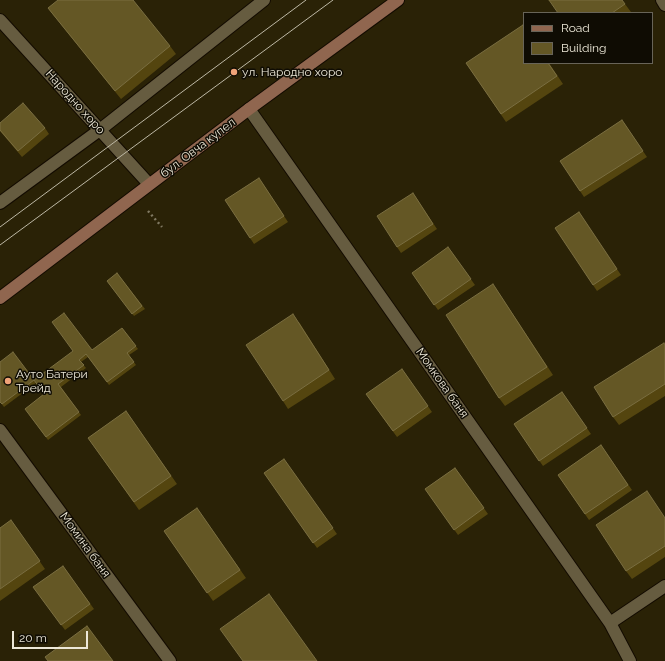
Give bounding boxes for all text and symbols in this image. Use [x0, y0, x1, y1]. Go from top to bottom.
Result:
legend [523, 12, 653, 64]
text: Road [561, 21, 590, 35]
text: Building [561, 41, 607, 55]
place label: ул. Народно хоро [242, 65, 342, 79]
street label: Народно хоро [42, 67, 108, 137]
marker: ул. Народно хоро [229, 67, 239, 77]
street label: бул. Овча купел [158, 115, 238, 181]
street label: Момкова баня [413, 345, 471, 421]
place label: Ауто Батери Трейд [16, 367, 88, 395]
marker: Ауто Батери Трейд [3, 376, 13, 386]
street label: Момина баня [57, 510, 113, 580]
scale bar [14, 623, 90, 649]
text: 20 m [19, 631, 47, 645]

